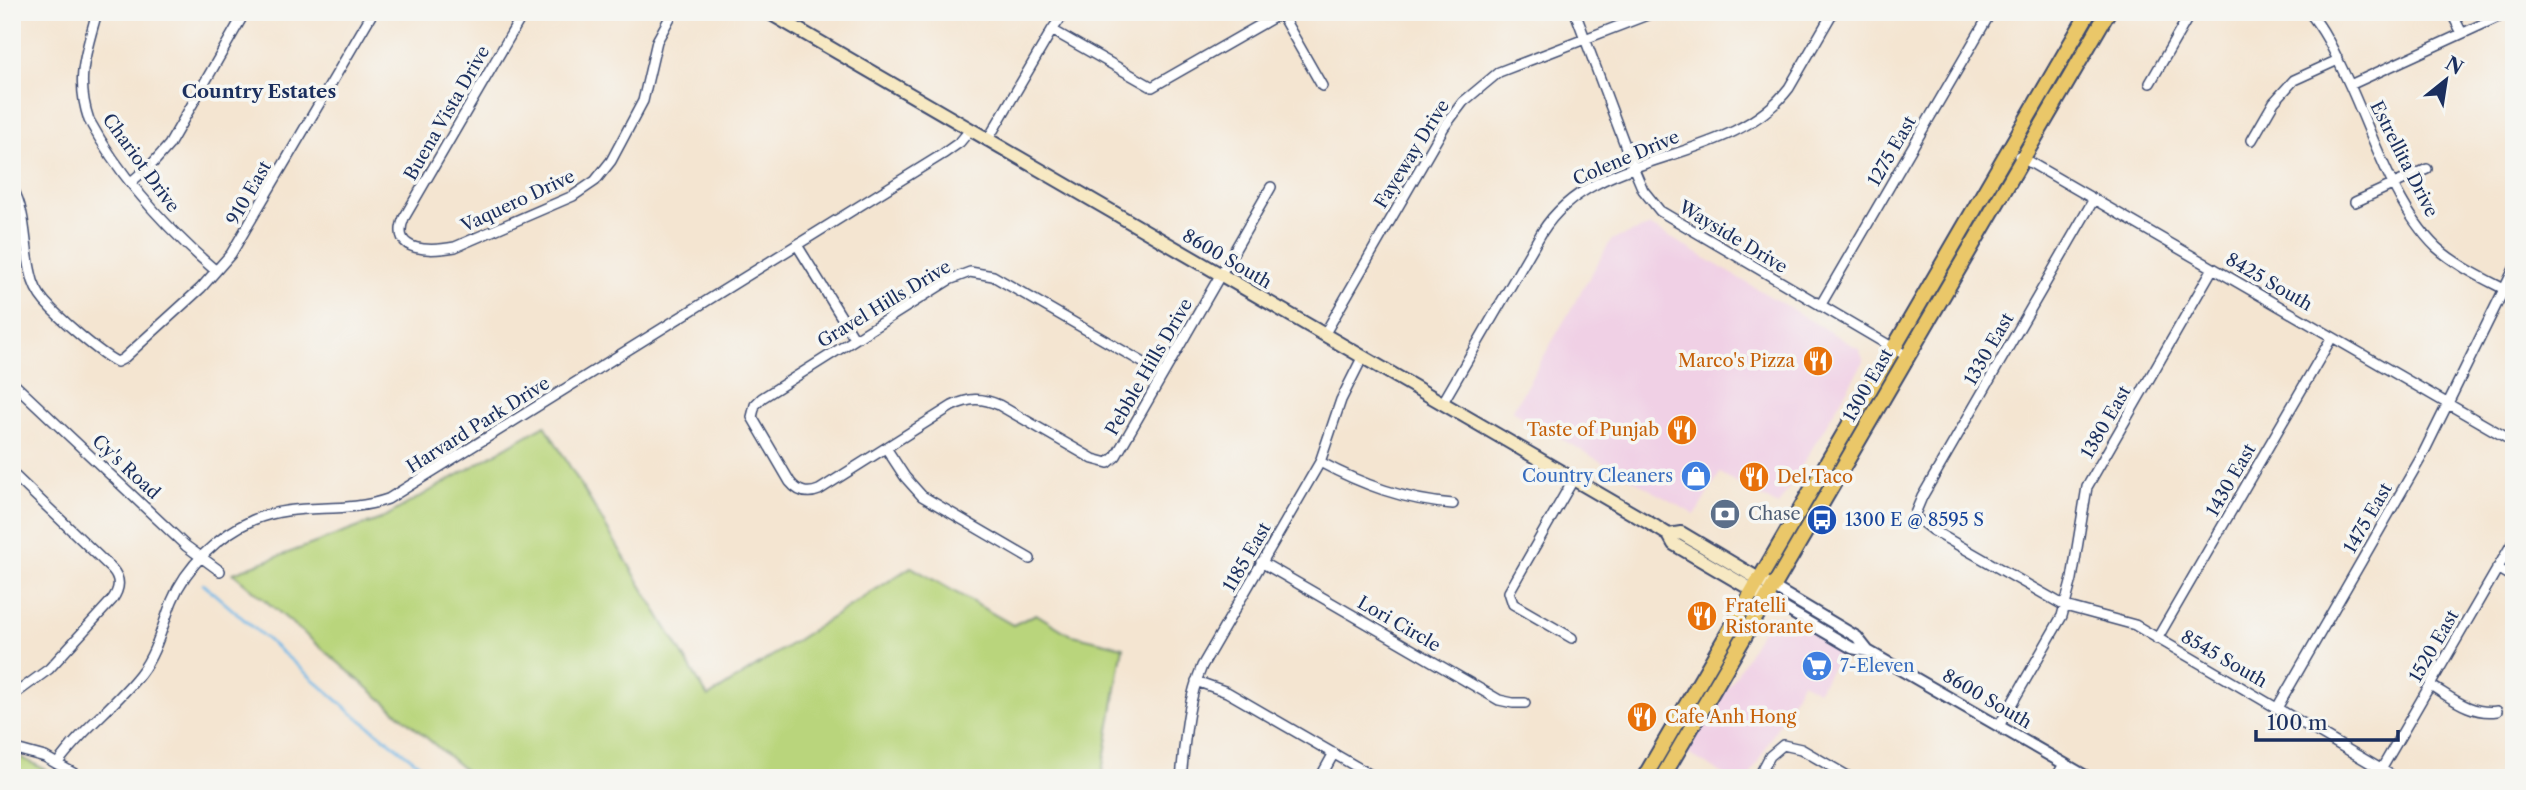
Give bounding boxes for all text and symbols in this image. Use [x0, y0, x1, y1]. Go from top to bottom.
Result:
street label: Buena Vista Drive [400, 42, 494, 184]
north arrow [2410, 46, 2480, 116]
text: N [2441, 52, 2467, 80]
district label: Country Estates [182, 80, 336, 103]
street label: Fayeway Drive [1370, 96, 1454, 212]
street label: Estrellita Drive [2365, 97, 2443, 221]
street label: Chariot Drive [98, 109, 184, 217]
street label: 1275 East [1863, 111, 1921, 190]
street label: Colene Drive [1570, 126, 1682, 190]
street label: 910 East [222, 157, 276, 229]
street label: Vaquero Drive [457, 165, 578, 237]
street label: Wayside Drive [1674, 195, 1791, 278]
street label: 8600 South [1178, 225, 1276, 293]
street label: 8425 South [2222, 248, 2316, 316]
street label: Gravel Hills Drive [813, 256, 955, 352]
street label: Pebble Hills Drive [1101, 295, 1197, 439]
street label: 1330 East [1960, 308, 2019, 389]
restaurant icon: Marco's Pizza [1801, 344, 1835, 378]
street label: 1300 East [1838, 344, 1898, 426]
place label: Marco's Pizza [1678, 350, 1795, 372]
street label: Harvard Park Drive [402, 372, 554, 478]
street label: 1380 East [2076, 381, 2136, 462]
restaurant icon: Taste of Punjab [1665, 413, 1699, 447]
place label: Taste of Punjab [1527, 419, 1659, 441]
street label: Cy's Road [87, 430, 165, 504]
street label: 1430 East [2201, 439, 2261, 520]
shop icon: Country Cleaners [1679, 459, 1713, 493]
restaurant icon: Del Taco [1737, 460, 1771, 494]
place label: Country Cleaners [1522, 465, 1673, 487]
place label: Del Taco [1777, 466, 1853, 488]
street label: 1475 East [2339, 478, 2397, 557]
bank icon: Chase [1708, 497, 1742, 531]
place label: Chase [1748, 503, 1801, 525]
bus stop icon: 1300 E @ 8595 S [1805, 503, 1839, 537]
place label: 1300 E @ 8595 S [1845, 509, 1984, 531]
street label: 1185 East [1218, 518, 1276, 596]
street label: Lori Circle [1354, 591, 1444, 657]
place label: Fratelli Ristorante [1725, 595, 1813, 638]
restaurant icon: Fratelli Ristorante [1685, 599, 1719, 633]
street label: 1520 East [2404, 605, 2464, 686]
street label: 8545 South [2177, 625, 2271, 693]
supermarket icon: 7-Eleven [1800, 649, 1834, 683]
place label: 7-Eleven [1840, 655, 1915, 677]
street label: 8600 South [1938, 665, 2036, 733]
scale bar [2256, 699, 2398, 743]
restaurant icon: Cafe Anh Hong [1625, 700, 1659, 734]
place label: Cafe Anh Hong [1665, 706, 1797, 728]
text: 100 m [2267, 710, 2328, 735]

